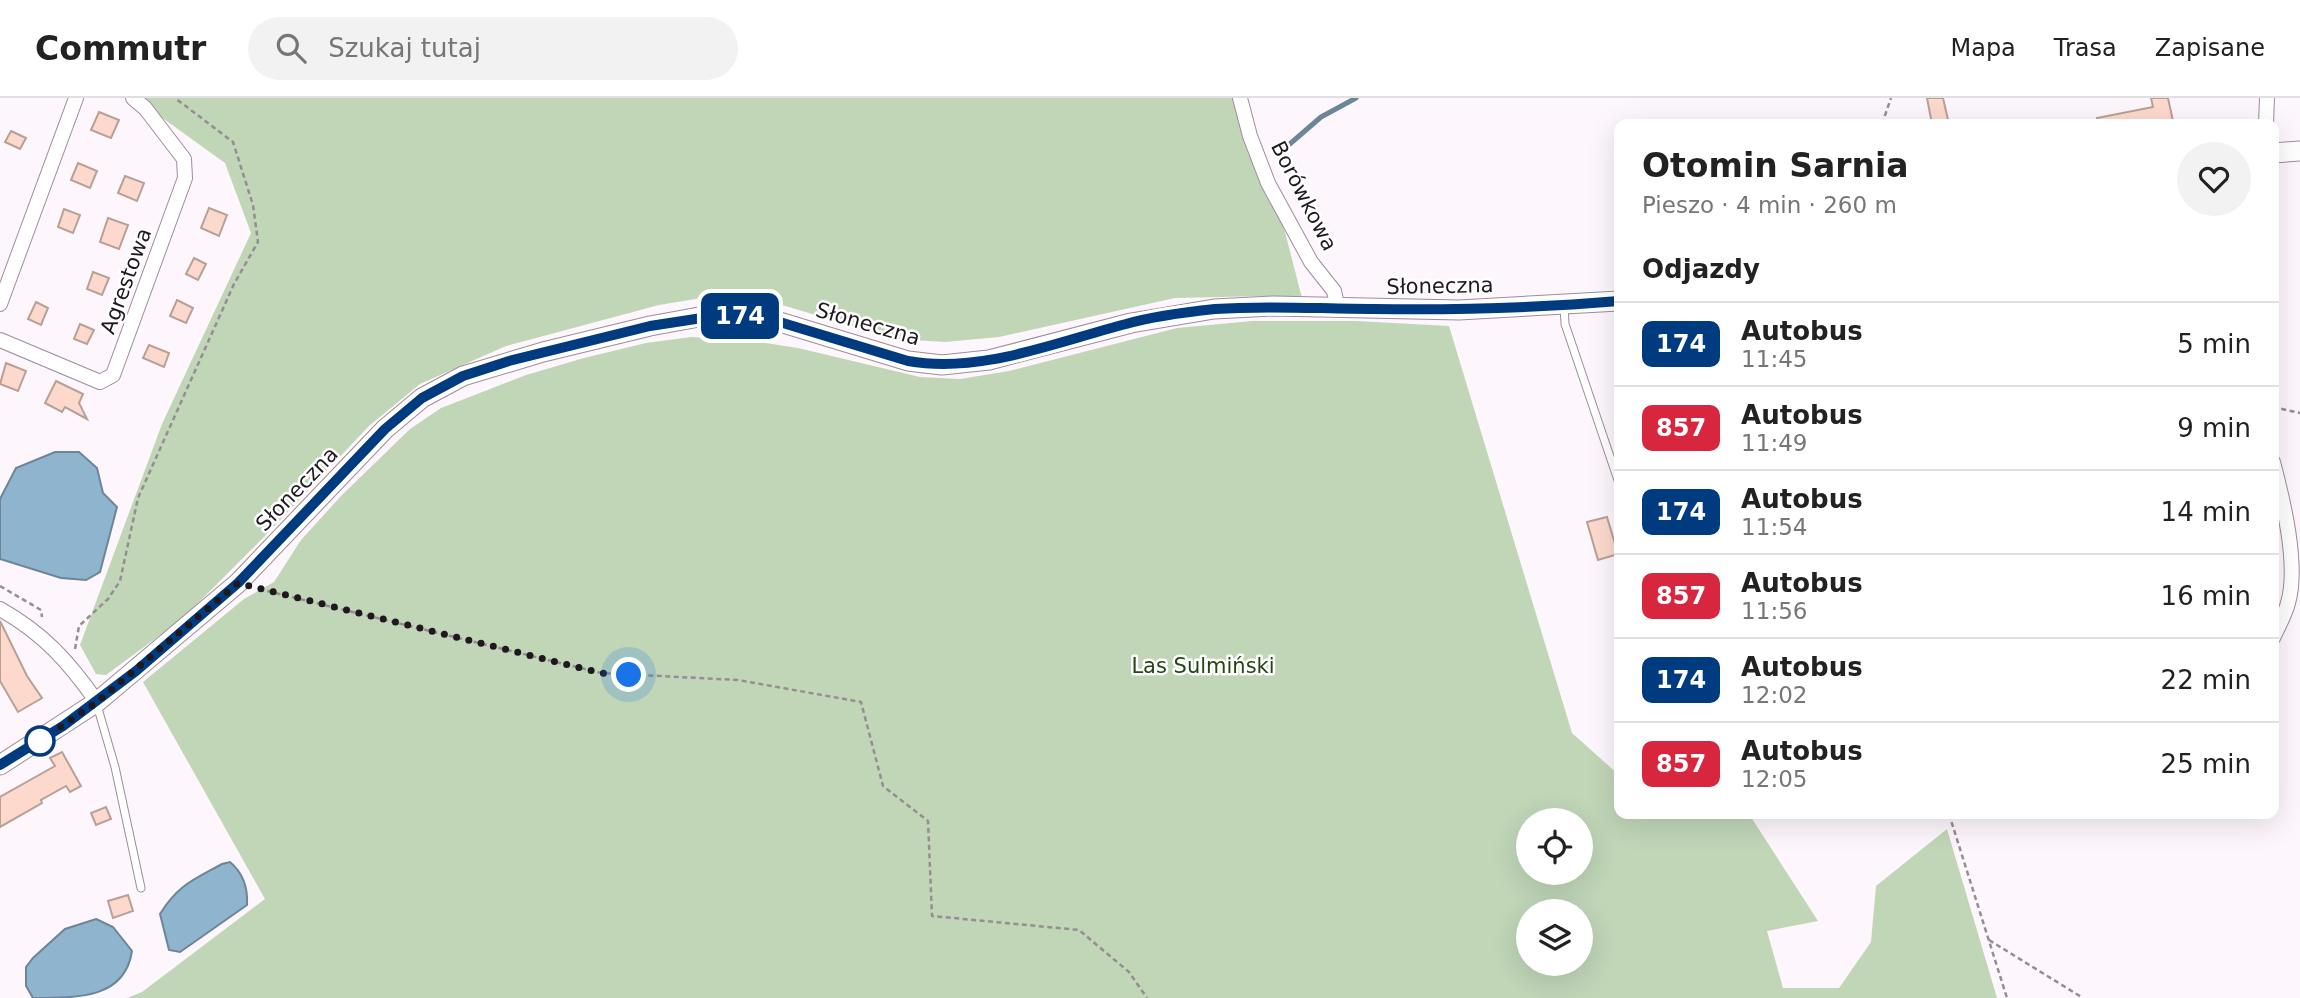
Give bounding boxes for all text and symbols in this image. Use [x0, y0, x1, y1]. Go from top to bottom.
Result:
search box [248, 17, 738, 80]
text: Commutr [35, 29, 206, 68]
icon: search [272, 29, 310, 67]
text: Szukaj tutaj [328, 33, 481, 63]
text: Mapa [1950, 34, 2016, 62]
text: Trasa [2054, 34, 2117, 62]
text: Zapisane [2155, 34, 2265, 62]
street label: Borówkowa [1266, 137, 1342, 255]
button: heart [2177, 142, 2251, 216]
text: Otomin Sarnia [1642, 146, 1909, 185]
text: Pieszo · 4 min · 260 m [1642, 192, 1897, 218]
street label: Agrestowa [96, 225, 156, 337]
text: Odjazdy [1642, 254, 1760, 284]
street label: Słoneczna [1386, 273, 1494, 299]
line badge: 174 [700, 293, 780, 339]
street label: Słoneczna [813, 298, 923, 350]
text: 174 [715, 302, 765, 330]
text: Autobus [1741, 316, 1863, 346]
text: 5 min [2177, 329, 2251, 359]
text: 174 [1656, 330, 1706, 358]
text: 11:45 [1741, 346, 1807, 372]
text: Autobus [1741, 400, 1863, 430]
text: 9 min [2177, 413, 2251, 443]
text: 857 [1656, 414, 1706, 442]
text: 11:49 [1741, 430, 1807, 456]
street label: Słoneczna [251, 442, 343, 536]
text: Autobus [1741, 484, 1863, 514]
text: 14 min [2161, 497, 2251, 527]
text: 174 [1656, 498, 1706, 526]
text: 11:54 [1741, 514, 1807, 540]
text: Autobus [1741, 568, 1863, 598]
text: 16 min [2161, 581, 2251, 611]
text: 857 [1656, 582, 1706, 610]
text: 11:56 [1741, 598, 1807, 624]
text: Autobus [1741, 652, 1863, 682]
park label: Las Sulmiński [1131, 654, 1275, 678]
your location [611, 657, 646, 692]
text: 22 min [2161, 665, 2251, 695]
text: 174 [1656, 666, 1706, 694]
text: 12:02 [1741, 682, 1807, 708]
unlabelled marker [25, 726, 55, 756]
text: Autobus [1741, 736, 1863, 766]
text: 25 min [2161, 749, 2251, 779]
text: 857 [1656, 750, 1706, 778]
text: 12:05 [1741, 766, 1807, 792]
map controls [1516, 808, 1593, 976]
button: locate [1516, 808, 1593, 885]
button: layers [1516, 899, 1593, 976]

